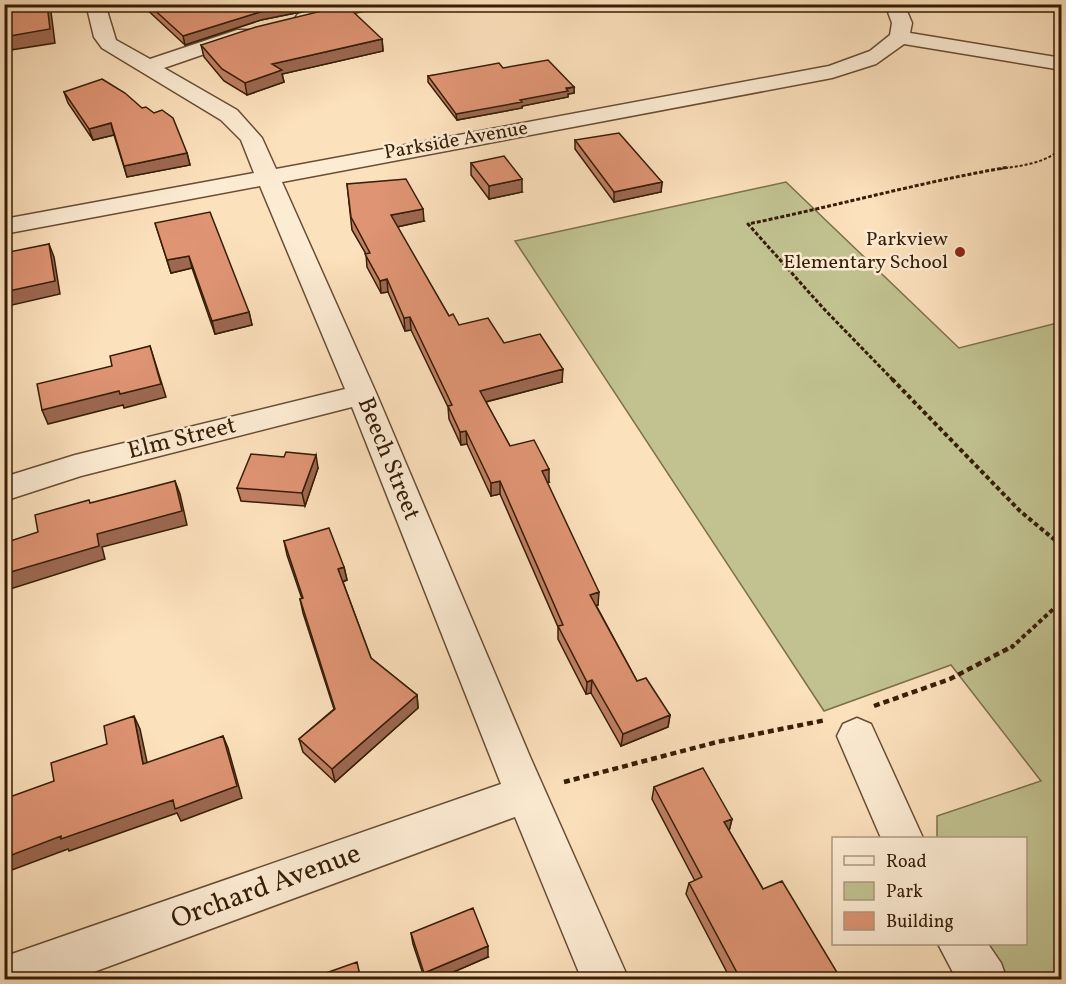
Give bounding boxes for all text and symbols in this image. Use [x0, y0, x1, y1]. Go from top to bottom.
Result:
street label: Parkside Avenue [382, 115, 530, 167]
place label: Parkview Elementary School [783, 226, 949, 277]
marker: Parkview Elementary School [953, 245, 967, 259]
street label: Beech Street [348, 392, 428, 526]
street label: Elm Street [124, 409, 240, 469]
street label: Orchard Avenue [166, 835, 366, 939]
legend [832, 837, 1027, 945]
text: Road [886, 850, 927, 875]
text: Park [886, 880, 923, 905]
text: Building [886, 910, 954, 935]

